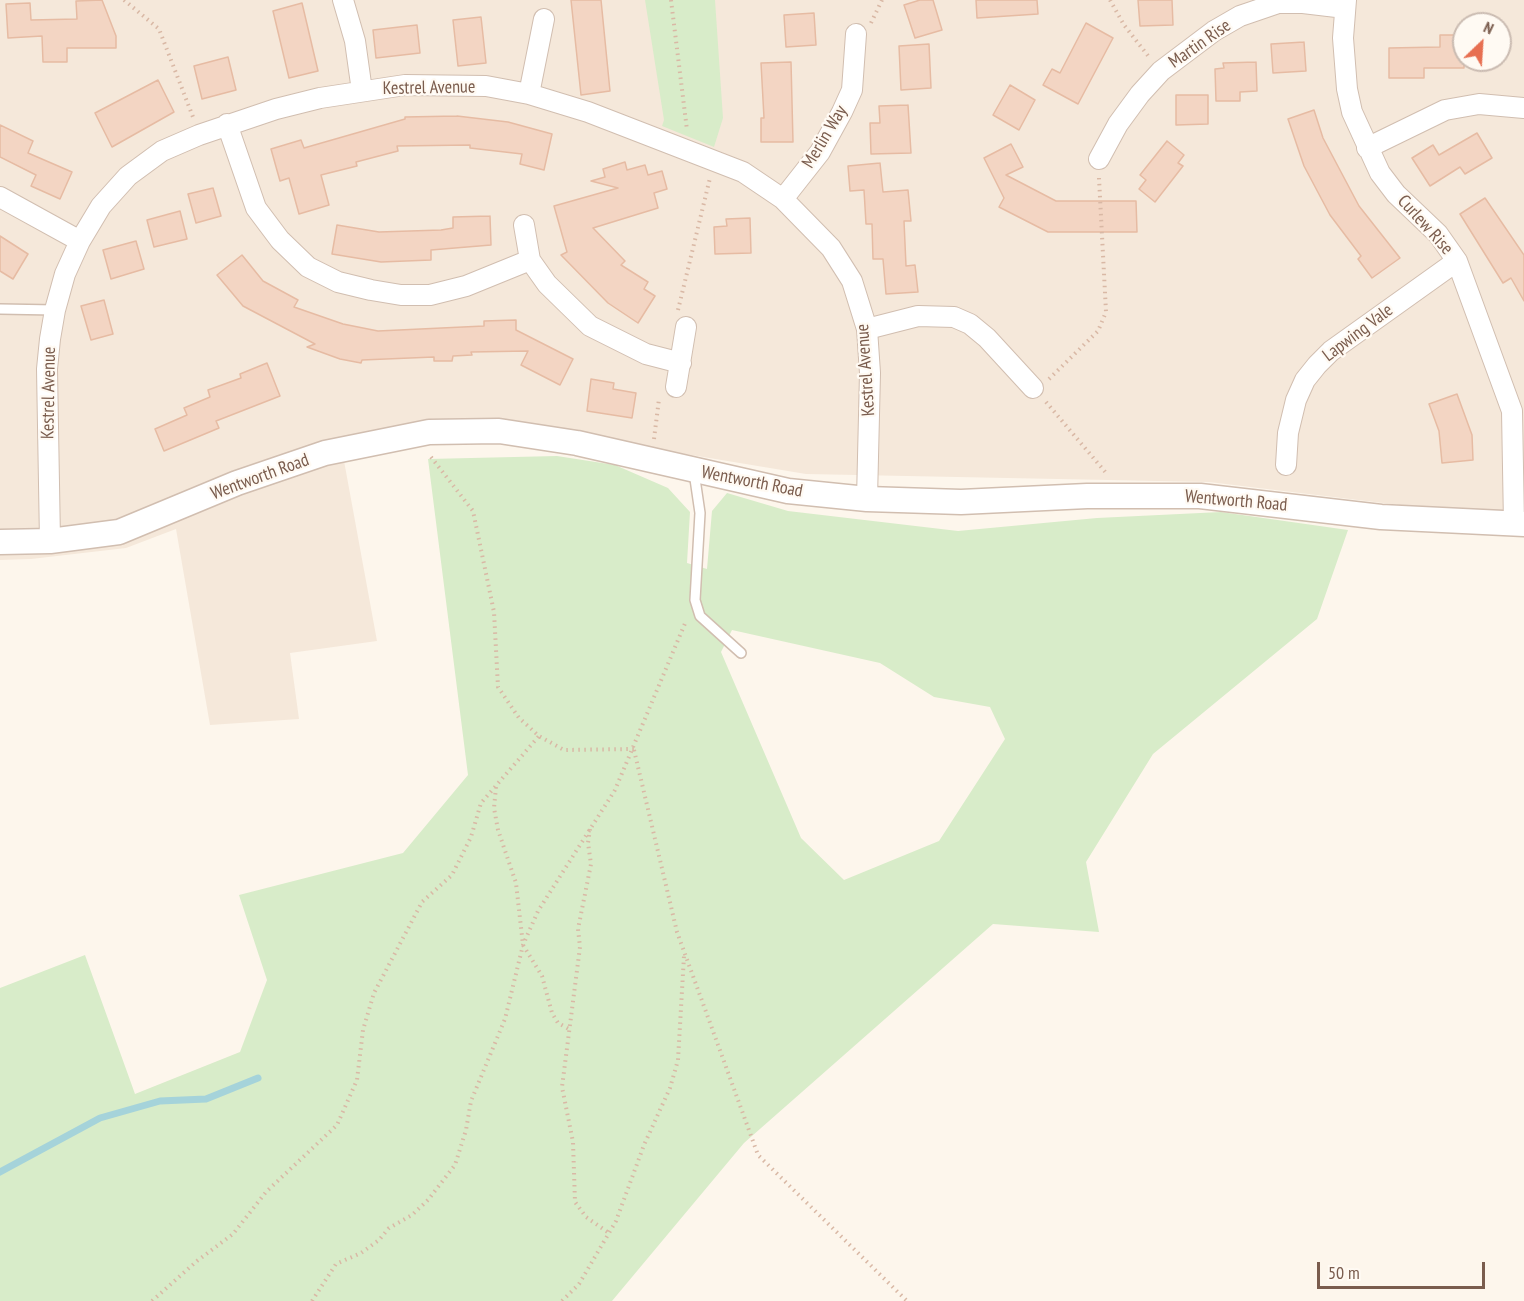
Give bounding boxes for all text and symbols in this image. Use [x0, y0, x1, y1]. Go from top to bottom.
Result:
north arrow [1452, 12, 1512, 72]
street label: Martin Rise [1165, 15, 1235, 73]
text: N [1481, 17, 1497, 38]
street label: Kestrel Avenue [383, 76, 475, 100]
street label: Merlin Way [798, 102, 852, 172]
street label: Curlew Rise [1393, 191, 1457, 259]
street label: Lapwing Vale [1319, 300, 1397, 366]
street label: Kestrel Avenue [852, 323, 880, 417]
street label: Kestrel Avenue [37, 347, 61, 439]
street label: Wentworth Road [208, 449, 312, 505]
street label: Wentworth Road [700, 462, 804, 502]
street label: Wentworth Road [1184, 486, 1288, 516]
scale bar [1320, 1250, 1488, 1288]
text: 50 m [1328, 1261, 1360, 1284]

